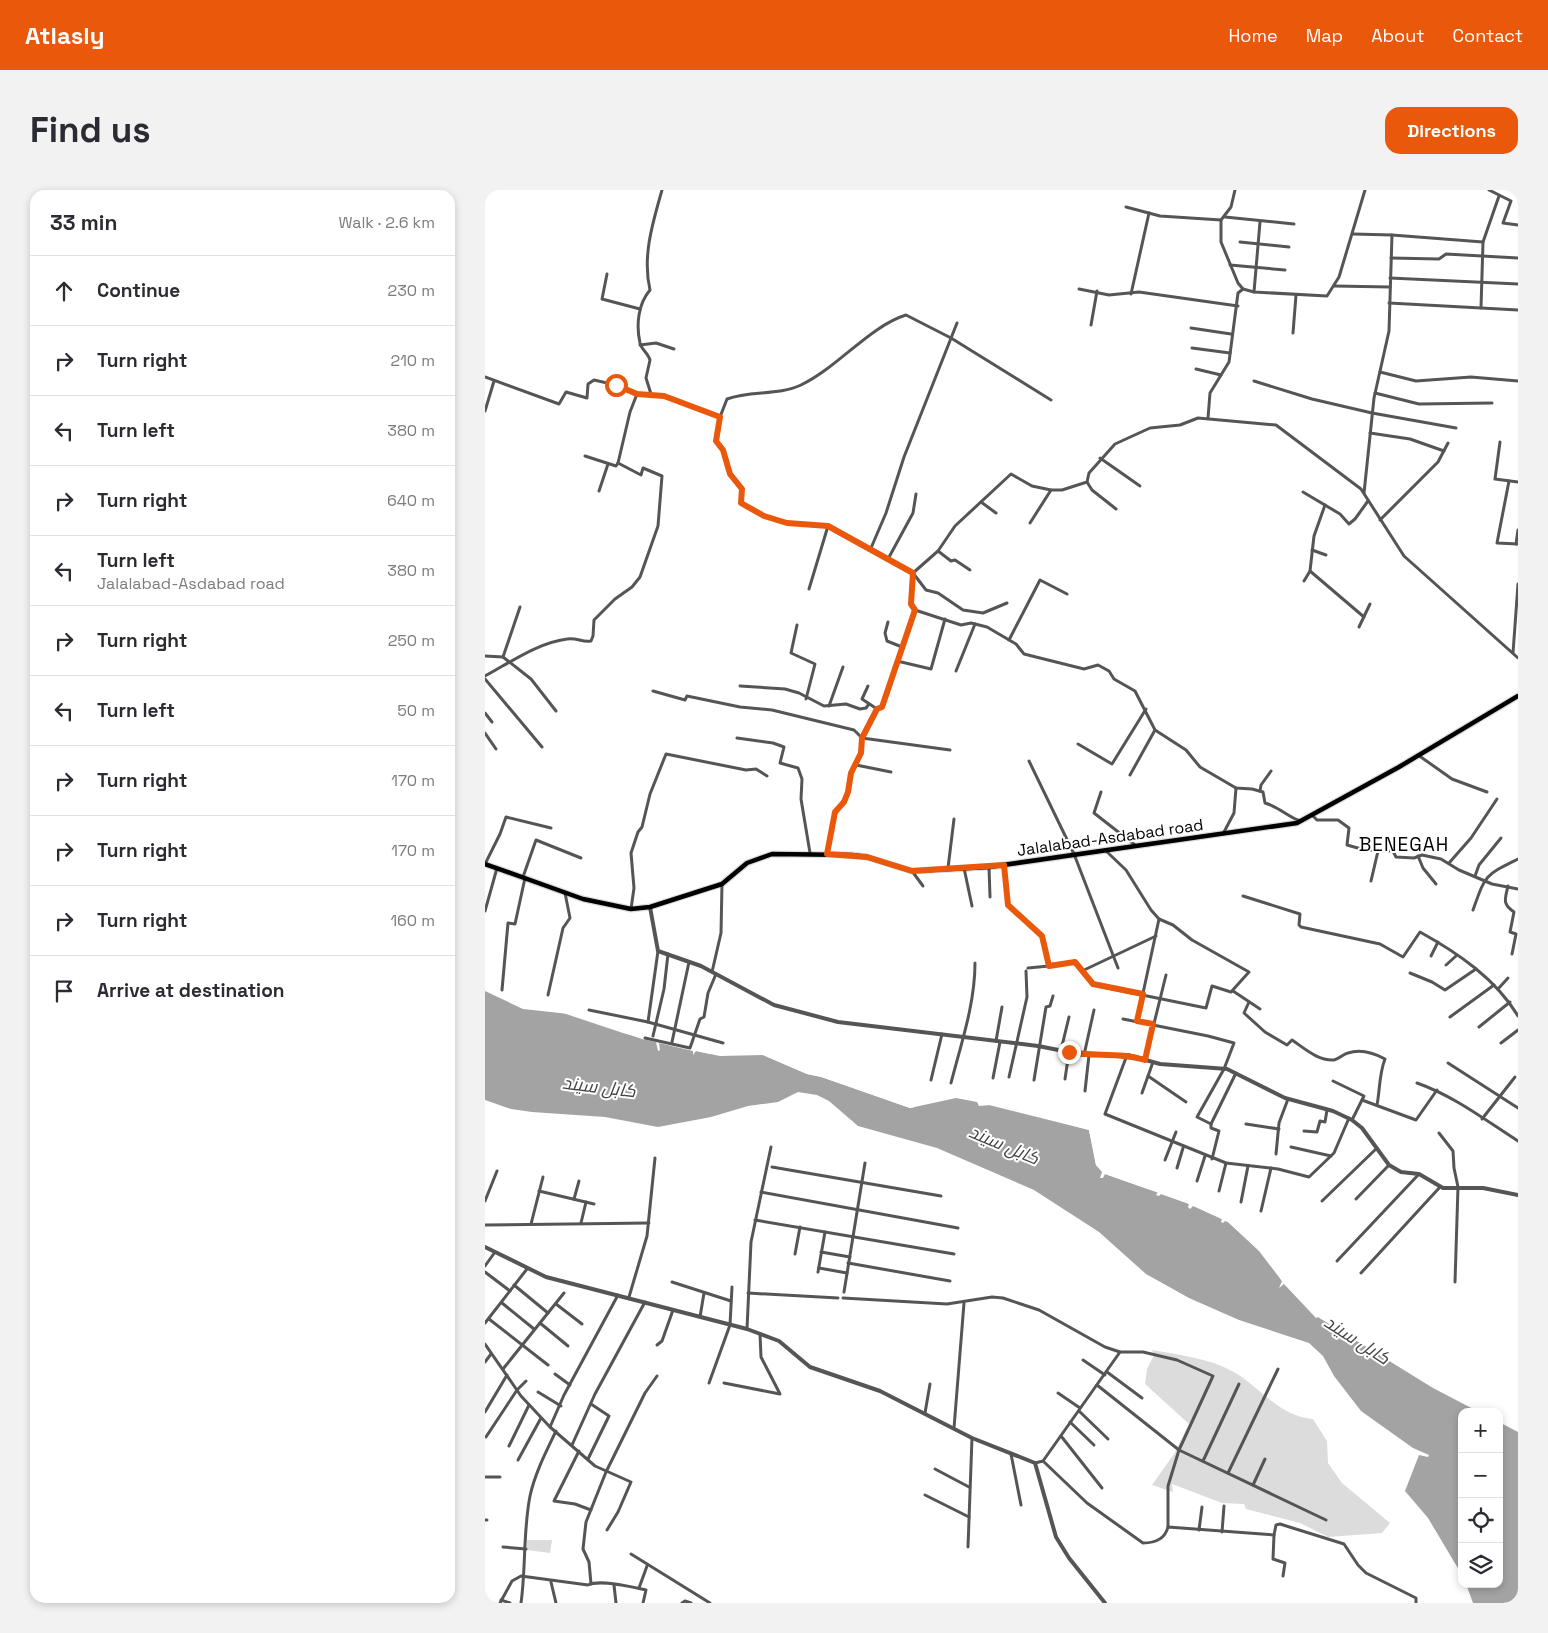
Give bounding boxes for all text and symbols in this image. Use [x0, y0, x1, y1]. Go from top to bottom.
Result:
text: Atlasly [25, 20, 104, 51]
text: Home [1229, 24, 1278, 47]
text: Map [1306, 24, 1343, 47]
text: About [1371, 24, 1425, 47]
text: Contact [1453, 24, 1523, 47]
button: Directions [1385, 107, 1518, 154]
text: Find us [30, 108, 151, 152]
text: 33 min [50, 209, 117, 236]
text: Walk · 2.6 km [338, 212, 435, 233]
icon: ahead [50, 277, 78, 305]
text: Continue [97, 278, 180, 303]
text: 230 m [388, 280, 435, 301]
icon: right [50, 347, 78, 375]
text: Turn right [97, 348, 187, 373]
text: 210 m [391, 350, 435, 371]
route start [605, 374, 628, 397]
icon: left [50, 417, 78, 445]
text: Turn left [97, 418, 175, 443]
text: 380 m [387, 420, 435, 441]
icon: right [50, 487, 78, 515]
text: Turn right [97, 488, 187, 513]
text: 640 m [387, 490, 435, 511]
text: Turn left [97, 548, 175, 573]
icon: left [50, 557, 78, 585]
text: 380 m [387, 560, 435, 581]
text: Jalalabad-Asdabad road [97, 573, 285, 594]
icon: right [50, 627, 78, 655]
text: Turn right [97, 628, 187, 653]
text: 250 m [388, 630, 435, 651]
icon: left [50, 697, 78, 725]
text: Turn left [97, 698, 175, 723]
text: 50 m [397, 700, 435, 721]
icon: right [50, 767, 78, 795]
text: Turn right [97, 768, 187, 793]
text: 170 m [391, 770, 435, 791]
street label: Jalalabad-Asdabad road [1016, 814, 1205, 861]
district label: BENEGAH [1359, 832, 1449, 857]
icon: right [50, 837, 78, 865]
text: Turn right [97, 838, 187, 863]
text: 170 m [391, 840, 435, 861]
icon: right [50, 907, 78, 935]
text: Turn right [97, 908, 187, 933]
text: 160 m [390, 910, 435, 931]
icon: arrive [50, 977, 78, 1005]
text: Arrive at destination [97, 978, 285, 1003]
route end [1058, 1041, 1081, 1064]
water label: کابل سيند [561, 1071, 638, 1102]
water label: کابل سيند [966, 1120, 1043, 1170]
water label: کابل سيند [1320, 1310, 1395, 1370]
map controls [1458, 1408, 1503, 1588]
button: + [1458, 1408, 1503, 1453]
button: − [1458, 1453, 1503, 1498]
button: locate [1458, 1498, 1503, 1543]
button: layers [1458, 1543, 1503, 1588]

